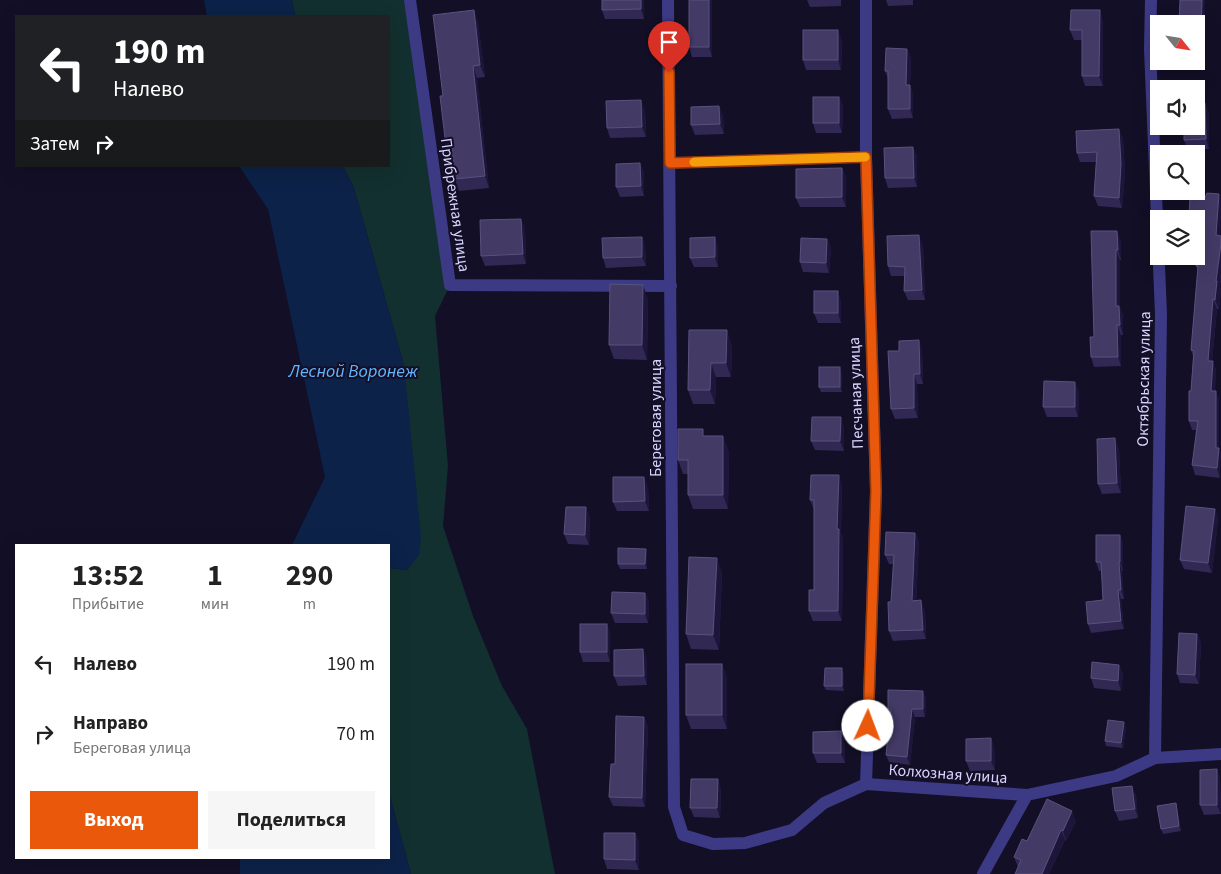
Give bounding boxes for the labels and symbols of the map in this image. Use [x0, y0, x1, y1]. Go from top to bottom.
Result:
north arrow [1150, 15, 1205, 70]
pin [648, 21, 690, 72]
street label: Прибрежная улица [435, 137, 475, 273]
street label: Октябрьская улица [1132, 311, 1156, 447]
street label: Песчаная улица [843, 337, 869, 449]
water label: Лесной Воронеж [288, 359, 418, 384]
street label: Береговая улица [645, 359, 667, 477]
position arrow [841, 699, 893, 751]
street label: Колхозная улица [888, 759, 1008, 789]

